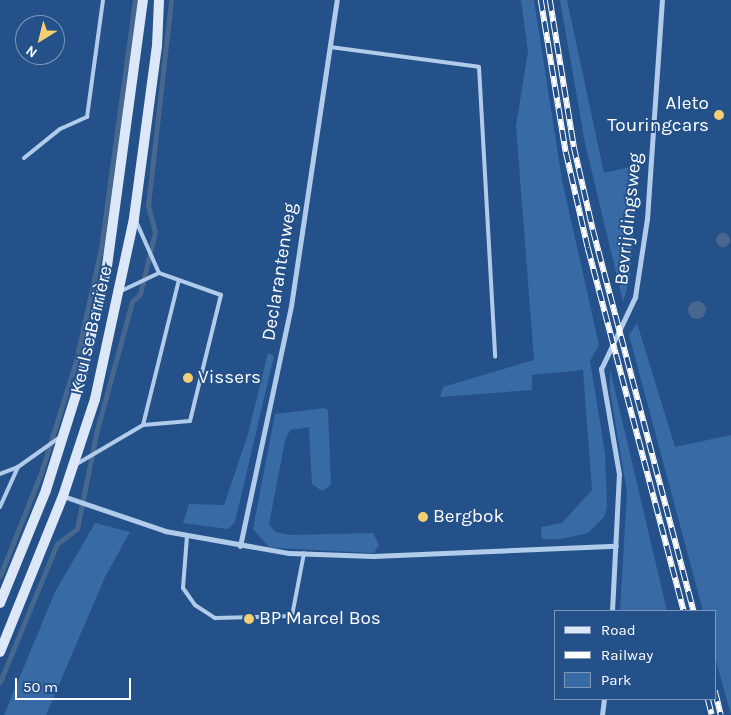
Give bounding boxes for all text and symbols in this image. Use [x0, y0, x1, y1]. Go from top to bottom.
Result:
north arrow [15, 15, 65, 65]
text: N [22, 42, 41, 62]
place label: Aleto Touringcars [607, 93, 709, 137]
marker: Aleto Touringcars [713, 109, 725, 121]
street label: Bevrijdingsweg [611, 152, 647, 286]
street label: Declarantenweg [258, 201, 302, 343]
street label: Keulse Barrière [66, 264, 118, 396]
place label: Vissers [198, 367, 261, 389]
marker: Vissers [182, 372, 194, 384]
place label: Bergbok [433, 506, 504, 528]
marker: Bergbok [417, 511, 429, 523]
place label: BP Marcel Bos [259, 608, 381, 630]
legend [554, 610, 716, 700]
marker: BP Marcel Bos [243, 613, 255, 625]
text: Road [601, 621, 636, 639]
text: Railway [601, 646, 653, 664]
scale bar [18, 668, 134, 700]
text: Park [601, 671, 631, 689]
text: 50 m [23, 678, 58, 696]

